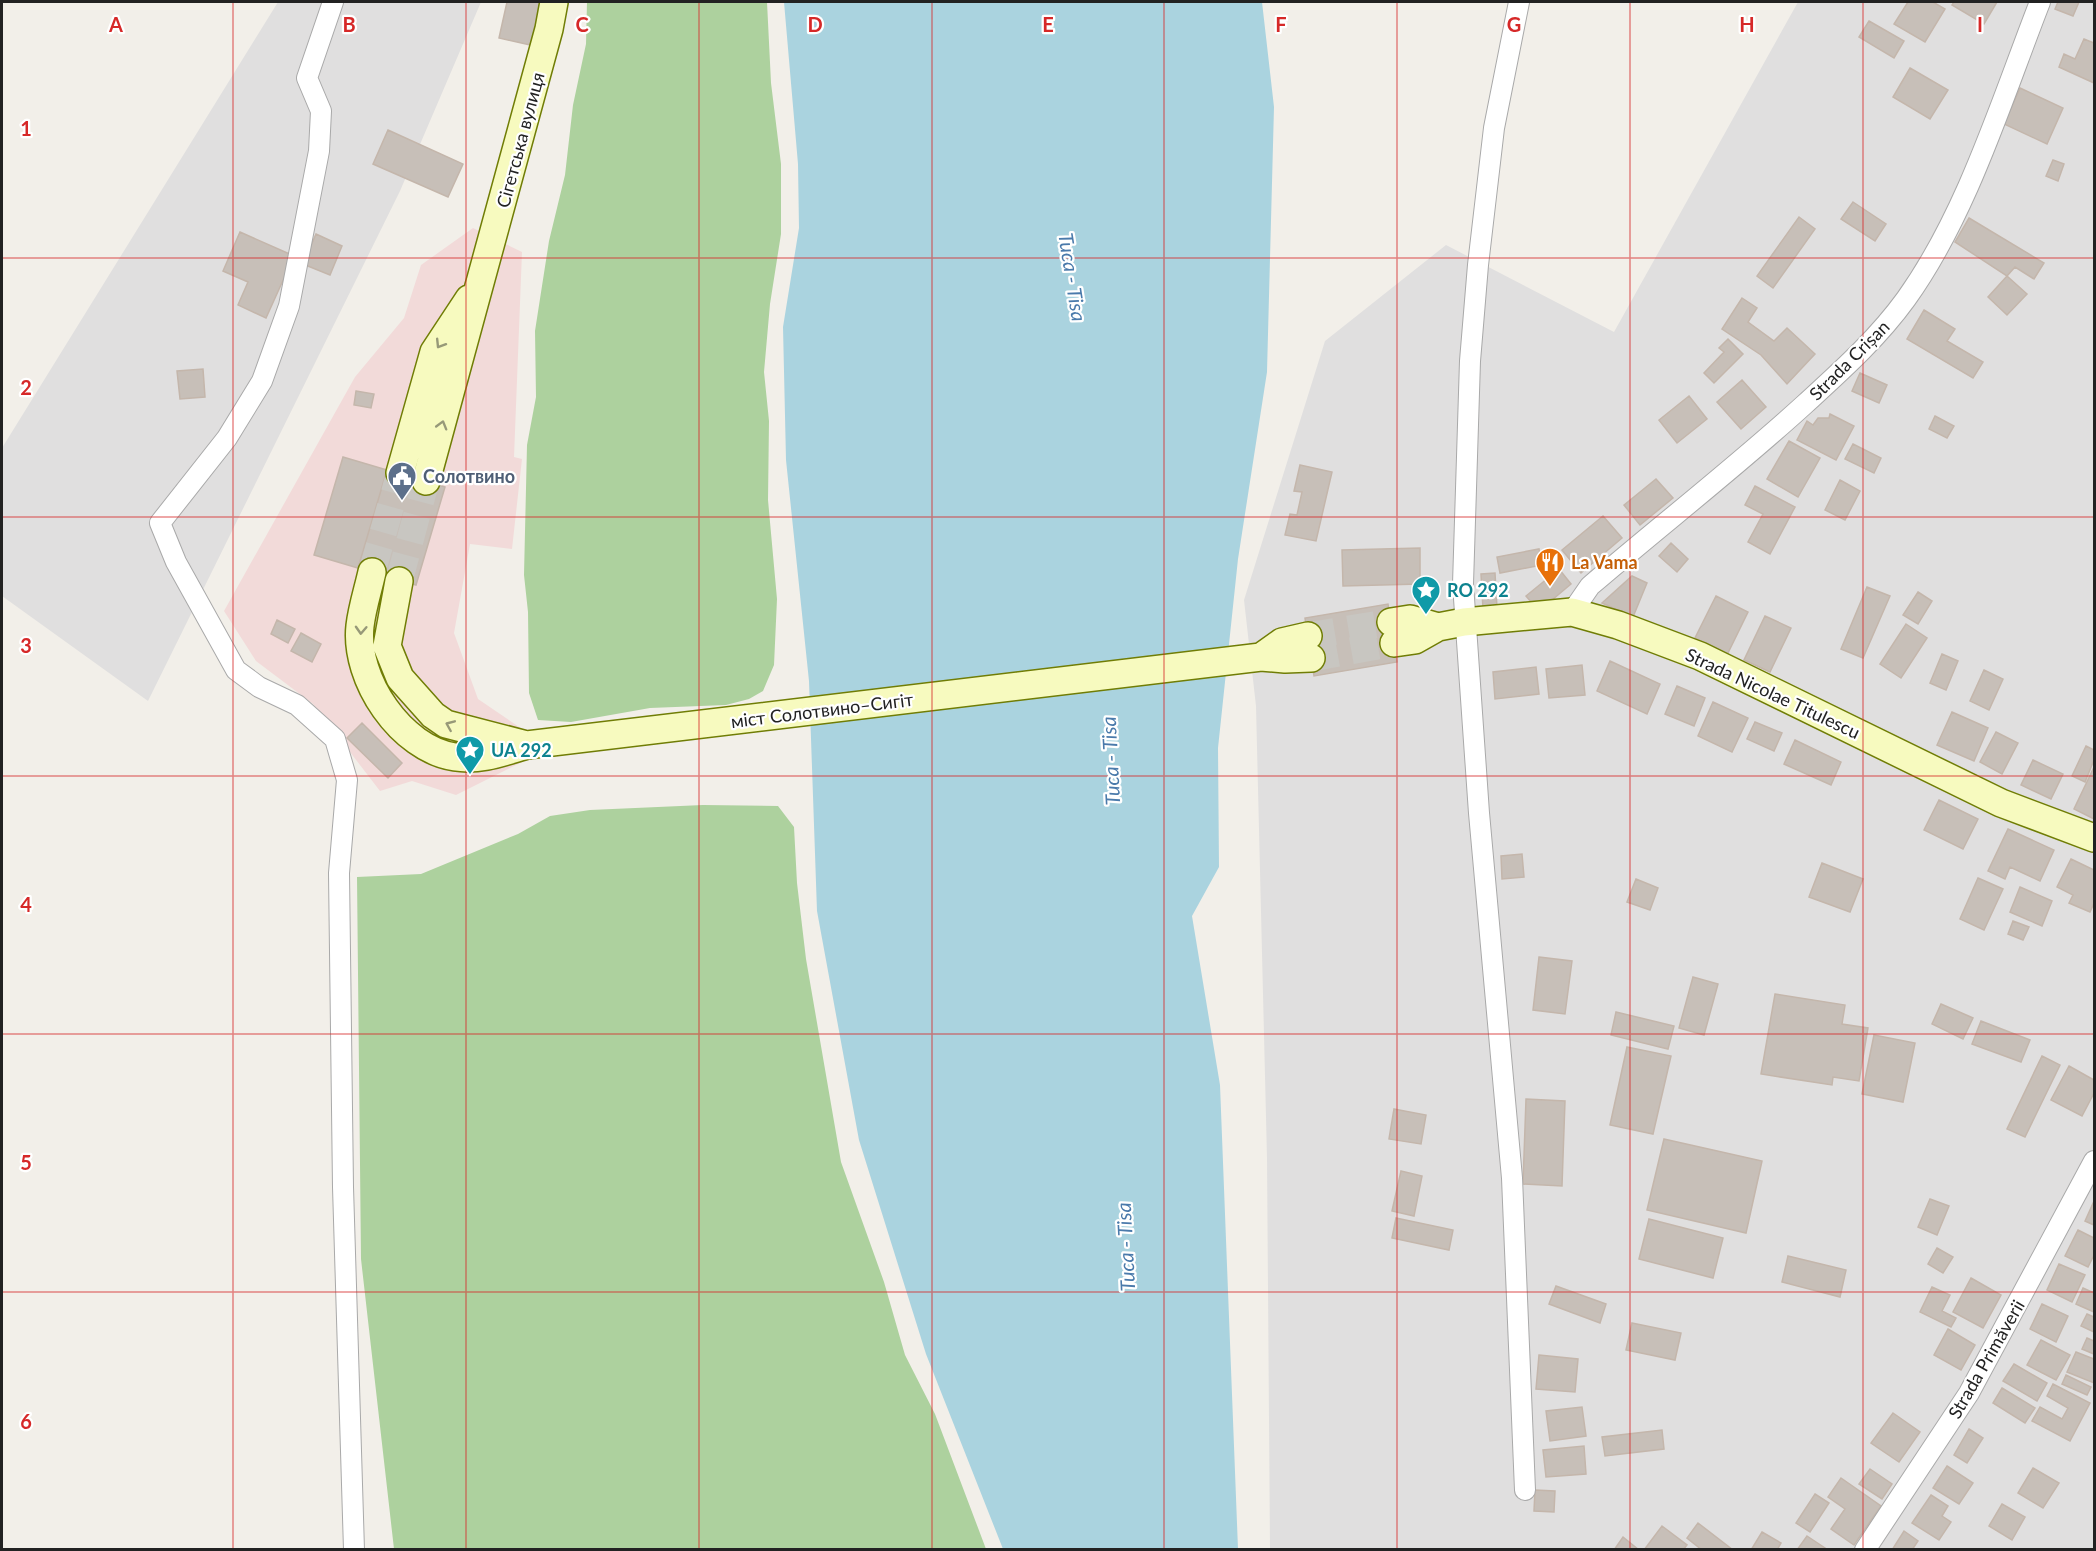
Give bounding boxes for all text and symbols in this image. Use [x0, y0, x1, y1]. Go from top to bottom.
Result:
text: A [108, 12, 123, 36]
text: B [342, 12, 356, 36]
text: C [575, 12, 589, 36]
text: D [807, 12, 823, 36]
text: E [1042, 12, 1054, 36]
text: F [1275, 12, 1287, 36]
text: G [1507, 12, 1521, 36]
text: H [1739, 12, 1755, 36]
text: I [1977, 12, 1983, 36]
street label: Сігетська вулиця [491, 70, 549, 210]
text: 1 [20, 116, 32, 140]
water label: Тиса - Tisa [1054, 231, 1092, 323]
street label: Strada Crișan [1804, 315, 1894, 405]
one-way arrow [436, 338, 447, 349]
text: 2 [20, 375, 32, 399]
one-way arrow [435, 420, 447, 431]
public building icon: Солотвино [386, 460, 418, 502]
place label: Солотвино [423, 465, 515, 487]
restaurant icon: La Vama [1534, 546, 1566, 588]
place label: La Vama [1571, 551, 1638, 573]
place icon: RO 292 [1410, 574, 1442, 616]
place label: RO 292 [1447, 579, 1509, 601]
one-way arrow [354, 625, 367, 634]
text: 3 [20, 633, 32, 657]
street label: Strada Nicolae Titulescu [1682, 643, 1864, 743]
street label: міст Солотвино–Сигіт [729, 688, 915, 732]
water label: Тиса - Tisa [1096, 716, 1124, 806]
one-way arrow [446, 720, 457, 732]
place icon: UA 292 [454, 734, 486, 776]
place label: UA 292 [491, 739, 552, 761]
text: 4 [20, 892, 32, 916]
text: 5 [20, 1150, 32, 1174]
water label: Тиса - Tisa [1111, 1202, 1139, 1292]
street label: Strada Primăverii [1943, 1296, 2029, 1422]
text: 6 [20, 1409, 32, 1433]

